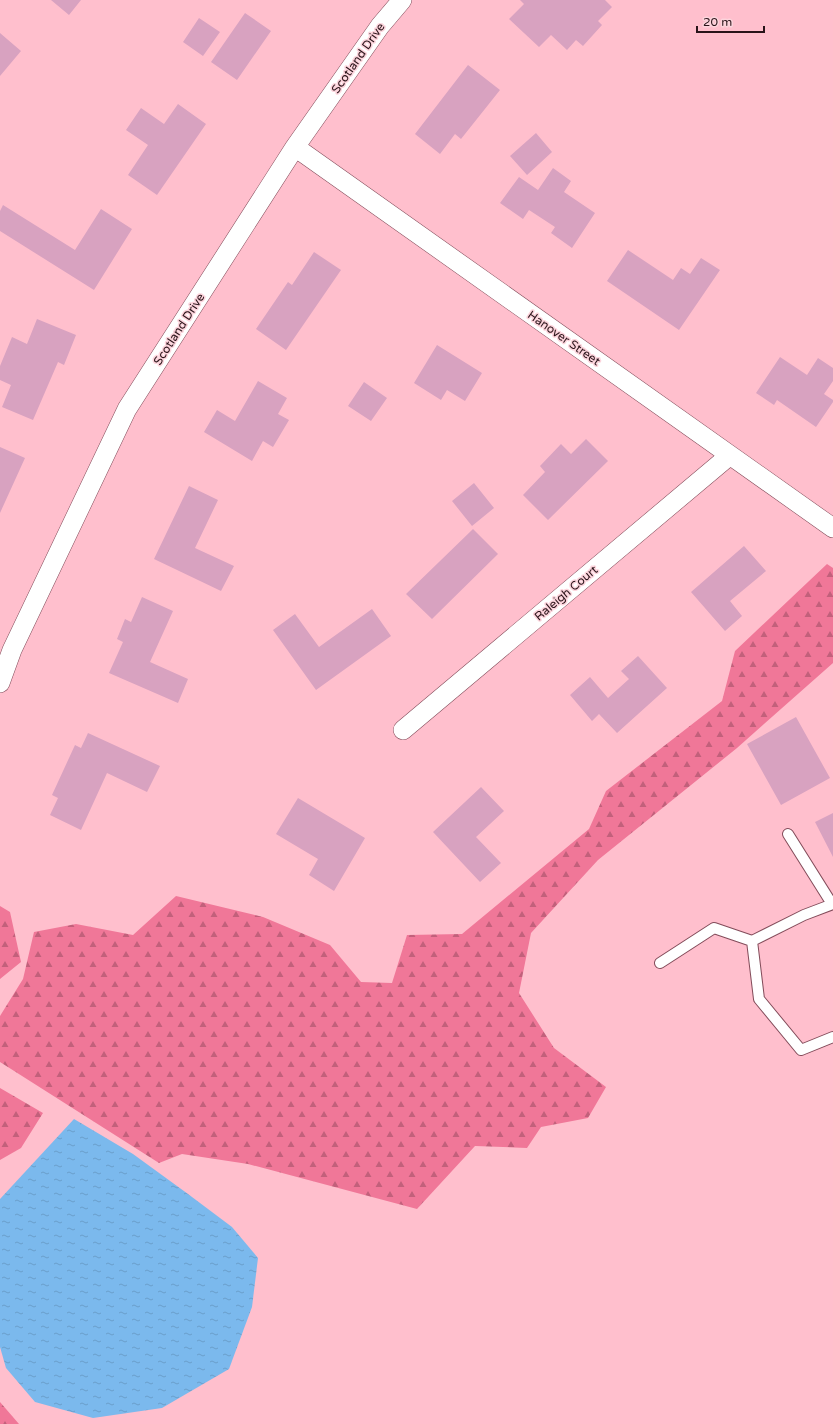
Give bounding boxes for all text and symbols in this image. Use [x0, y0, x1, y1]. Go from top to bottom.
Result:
scale bar [697, 8, 764, 34]
text: 20 m [703, 15, 732, 29]
street label: Scotland Drive [328, 20, 388, 96]
street label: Scotland Drive [151, 290, 208, 368]
street label: Hanover Street [525, 308, 603, 368]
street label: Raleigh Court [532, 562, 601, 623]

